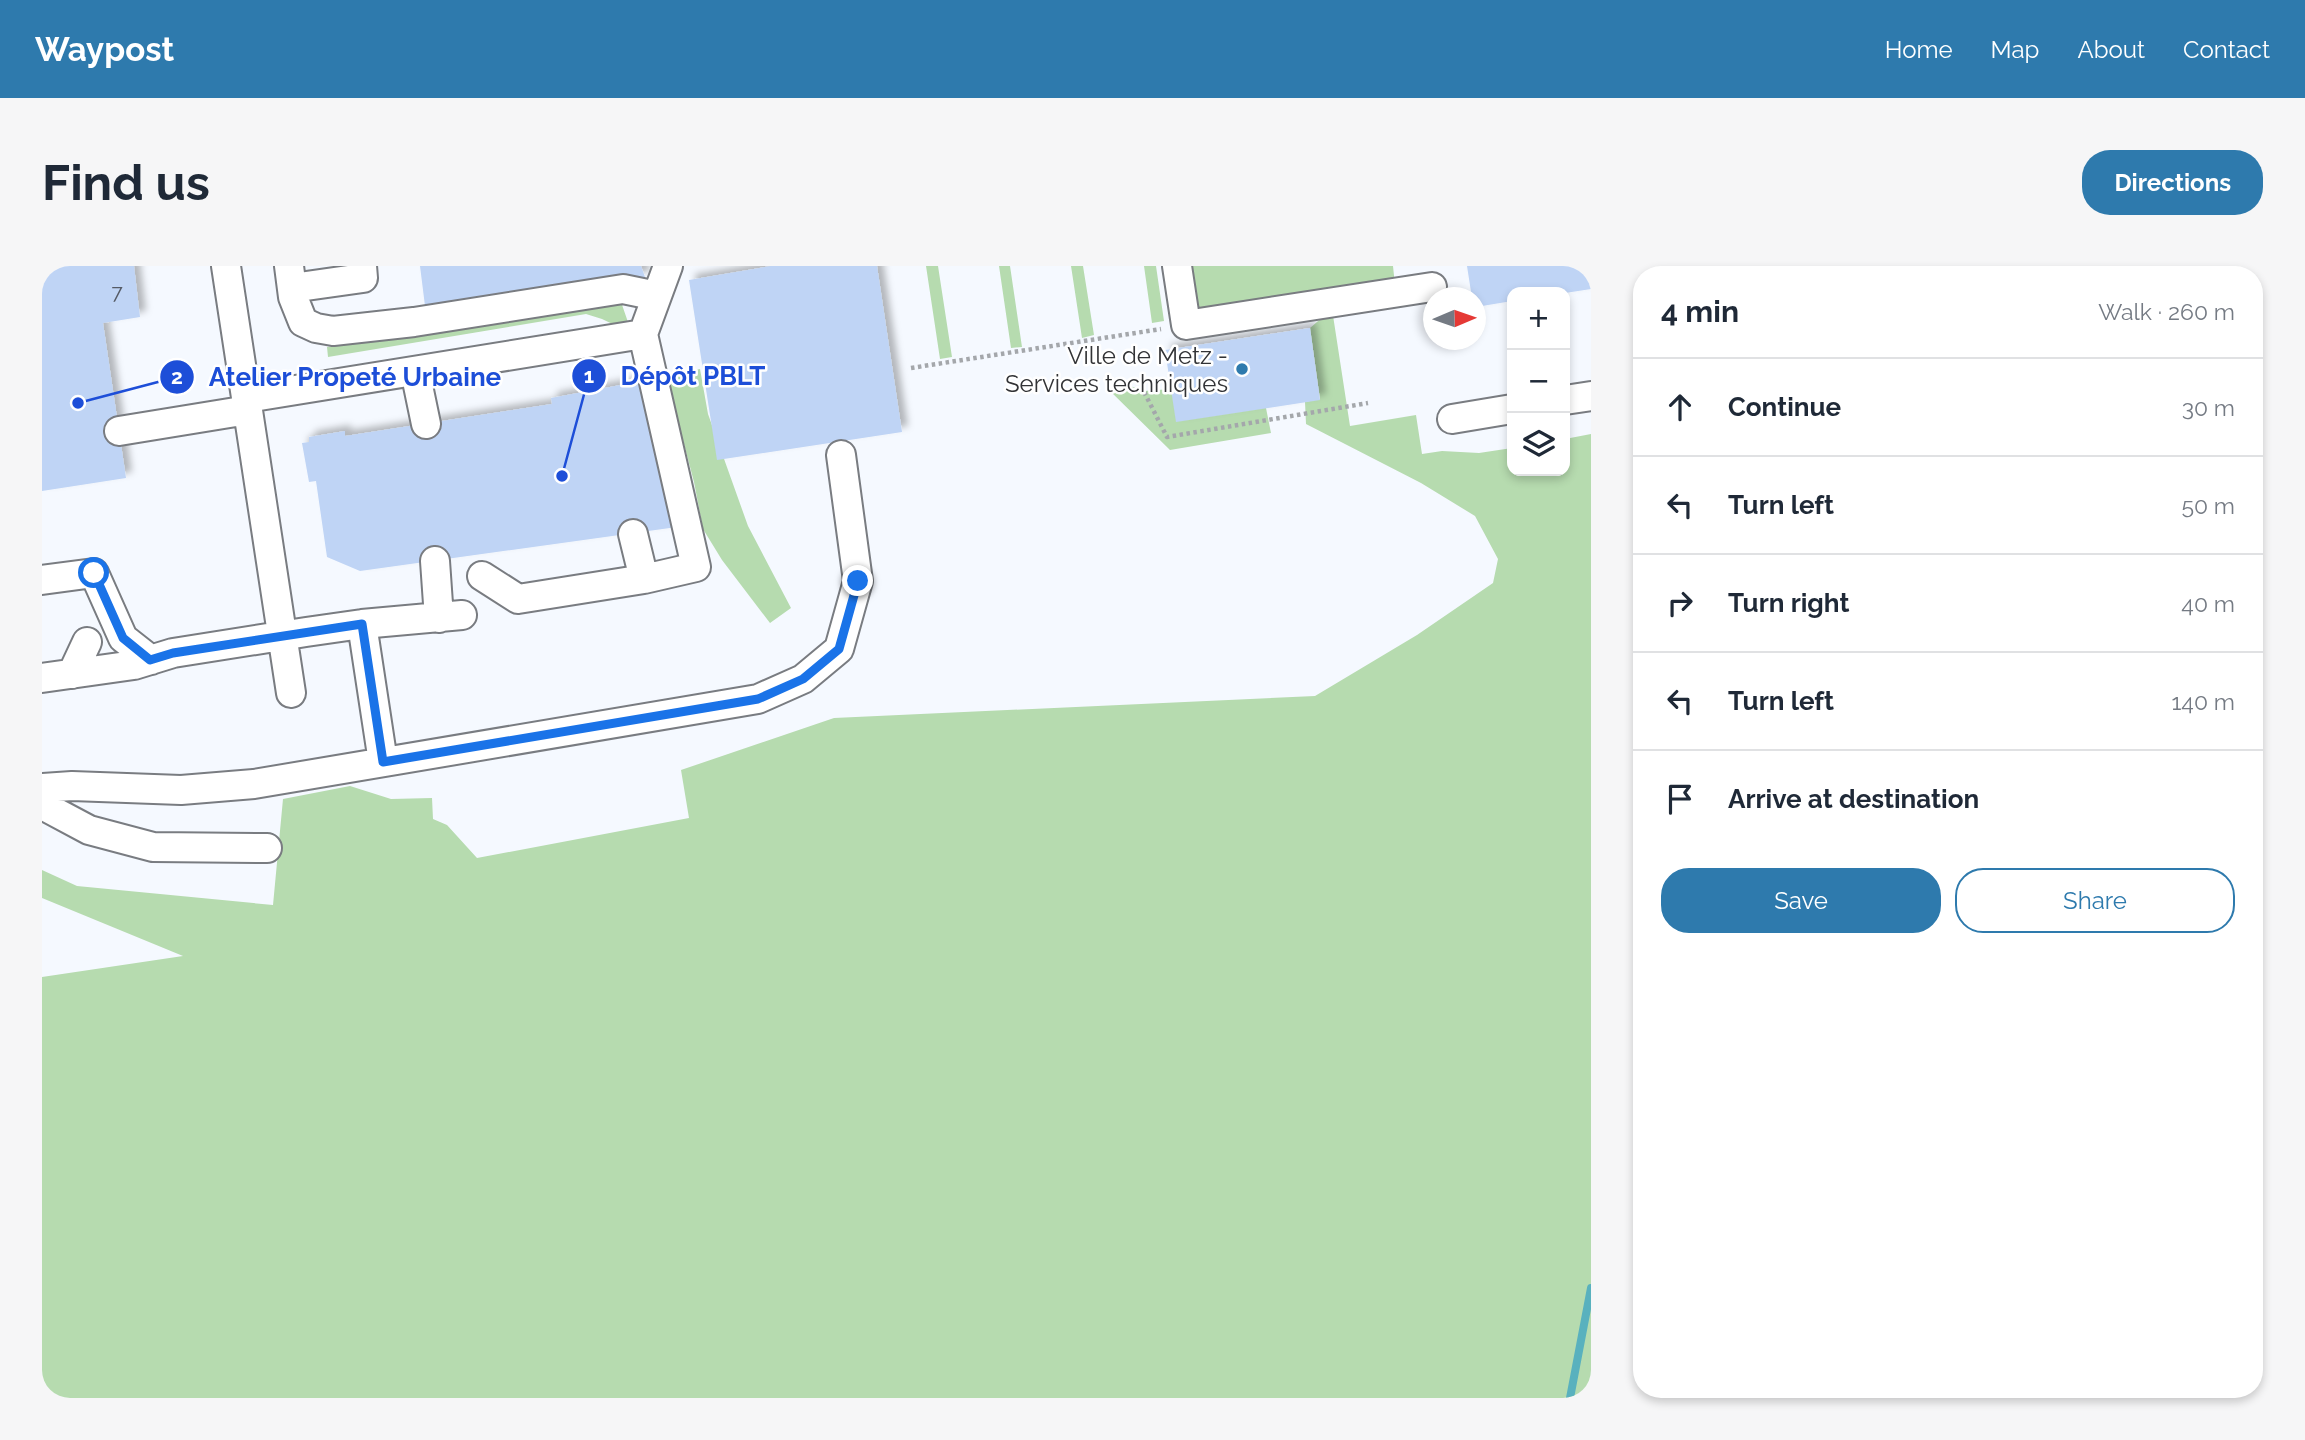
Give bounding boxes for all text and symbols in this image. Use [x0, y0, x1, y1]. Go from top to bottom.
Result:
text: Waypost [35, 30, 174, 69]
text: Home [1885, 35, 1953, 64]
text: Map [1991, 35, 2039, 64]
text: About [2077, 35, 2145, 64]
text: Contact [2183, 35, 2270, 64]
button: Directions [2082, 150, 2263, 215]
text: Find us [42, 154, 210, 211]
house number: 7 [111, 279, 123, 304]
north arrow [1423, 287, 1486, 350]
map controls [1507, 287, 1570, 476]
button: + [1507, 287, 1570, 350]
text: 4 min [1661, 294, 1739, 329]
text: Walk · 260 m [2098, 298, 2235, 325]
place label: Ville de Metz - Services techniques [1005, 341, 1228, 398]
button: − [1507, 350, 1570, 413]
callout: Dépôt PBLT [571, 352, 779, 399]
callout: Atelier Propeté Urbaine [159, 353, 515, 400]
text: Dépôt PBLT [621, 361, 765, 391]
marker: Ville de Metz - Services techniques [1234, 361, 1250, 377]
text: Atelier Propeté Urbaine [209, 362, 502, 392]
text: 1 [584, 363, 594, 388]
text: 2 [171, 364, 183, 389]
icon: ahead [1661, 388, 1699, 426]
text: Continue [1728, 392, 1841, 422]
text: 30 m [2182, 394, 2235, 421]
button: layers [1507, 413, 1570, 476]
icon: left [1661, 486, 1699, 524]
text: Turn left [1728, 490, 1834, 520]
text: 50 m [2181, 492, 2235, 519]
route start [78, 557, 109, 588]
route end [842, 565, 873, 596]
icon: right [1661, 584, 1699, 622]
text: Turn right [1728, 588, 1849, 618]
text: 40 m [2181, 590, 2235, 617]
icon: left [1661, 682, 1699, 720]
text: Turn left [1728, 686, 1834, 716]
text: 140 m [2172, 688, 2235, 715]
icon: arrive [1661, 780, 1699, 818]
text: Arrive at destination [1728, 784, 1979, 814]
button: Save [1661, 868, 1941, 933]
button: Share [1955, 868, 2235, 933]

